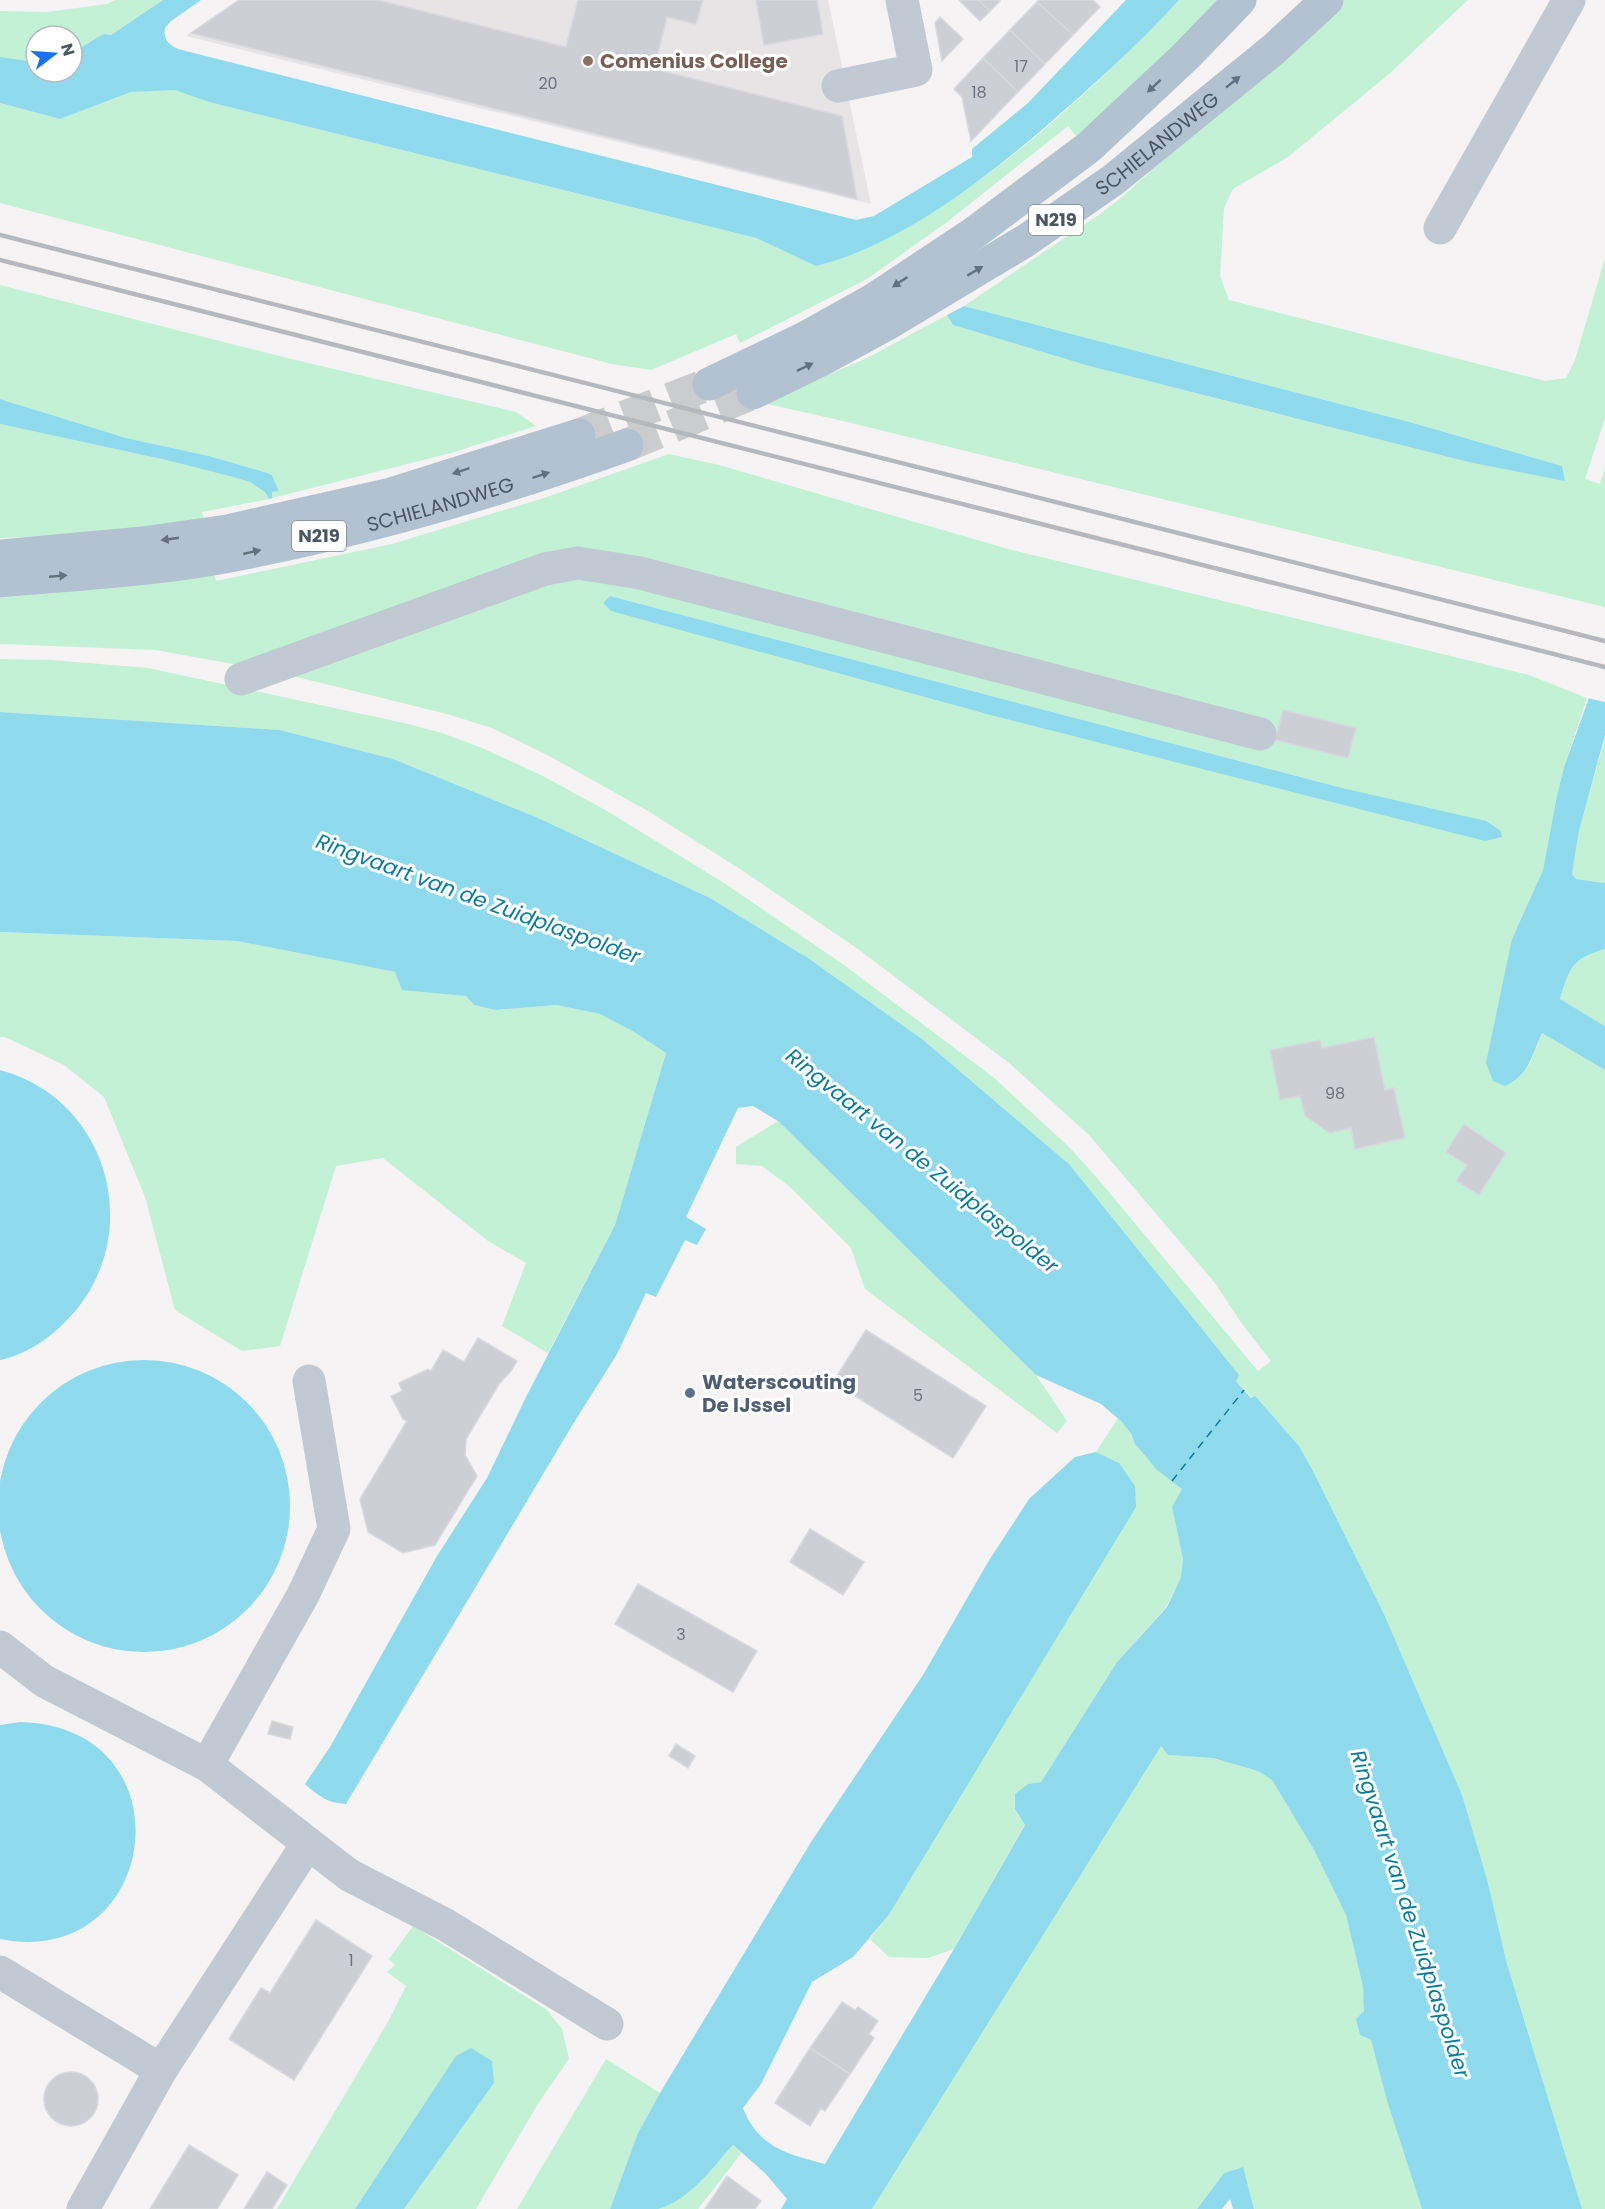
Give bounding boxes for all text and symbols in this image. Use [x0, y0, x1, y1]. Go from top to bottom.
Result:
north arrow [24, 24, 84, 84]
text: N [55, 41, 81, 59]
place label: Comenius College [600, 47, 788, 75]
marker: Comenius College [581, 54, 595, 68]
house number: 17 [1014, 55, 1028, 78]
house number: 20 [538, 72, 558, 95]
one-way arrow [1225, 75, 1241, 88]
one-way arrow [1147, 79, 1162, 92]
house number: 18 [971, 81, 987, 104]
street label: SCHIELANDWEG [1090, 85, 1225, 202]
road number: N219 [1029, 205, 1083, 235]
one-way arrow [967, 266, 983, 277]
one-way arrow [893, 276, 909, 288]
one-way arrow [797, 363, 814, 372]
one-way arrow [452, 467, 470, 477]
one-way arrow [532, 469, 550, 479]
street label: SCHIELANDWEG [364, 470, 517, 539]
road number: N219 [292, 521, 346, 551]
one-way arrow [160, 535, 179, 544]
one-way arrow [242, 546, 261, 556]
one-way arrow [49, 571, 68, 581]
water label: Ringvaart van de Zuidplaspolder [312, 826, 645, 971]
water label: Ringvaart van de Zuidplaspolder [780, 1041, 1066, 1281]
house number: 98 [1325, 1082, 1345, 1105]
place label: Waterscouting De IJssel [702, 1368, 856, 1419]
house number: 5 [913, 1384, 923, 1407]
marker: Waterscouting De IJssel [683, 1386, 697, 1400]
house number: 3 [676, 1623, 686, 1646]
water label: Ringvaart van de Zuidplaspolder [1344, 1746, 1478, 2083]
house number: 1 [348, 1949, 354, 1972]

